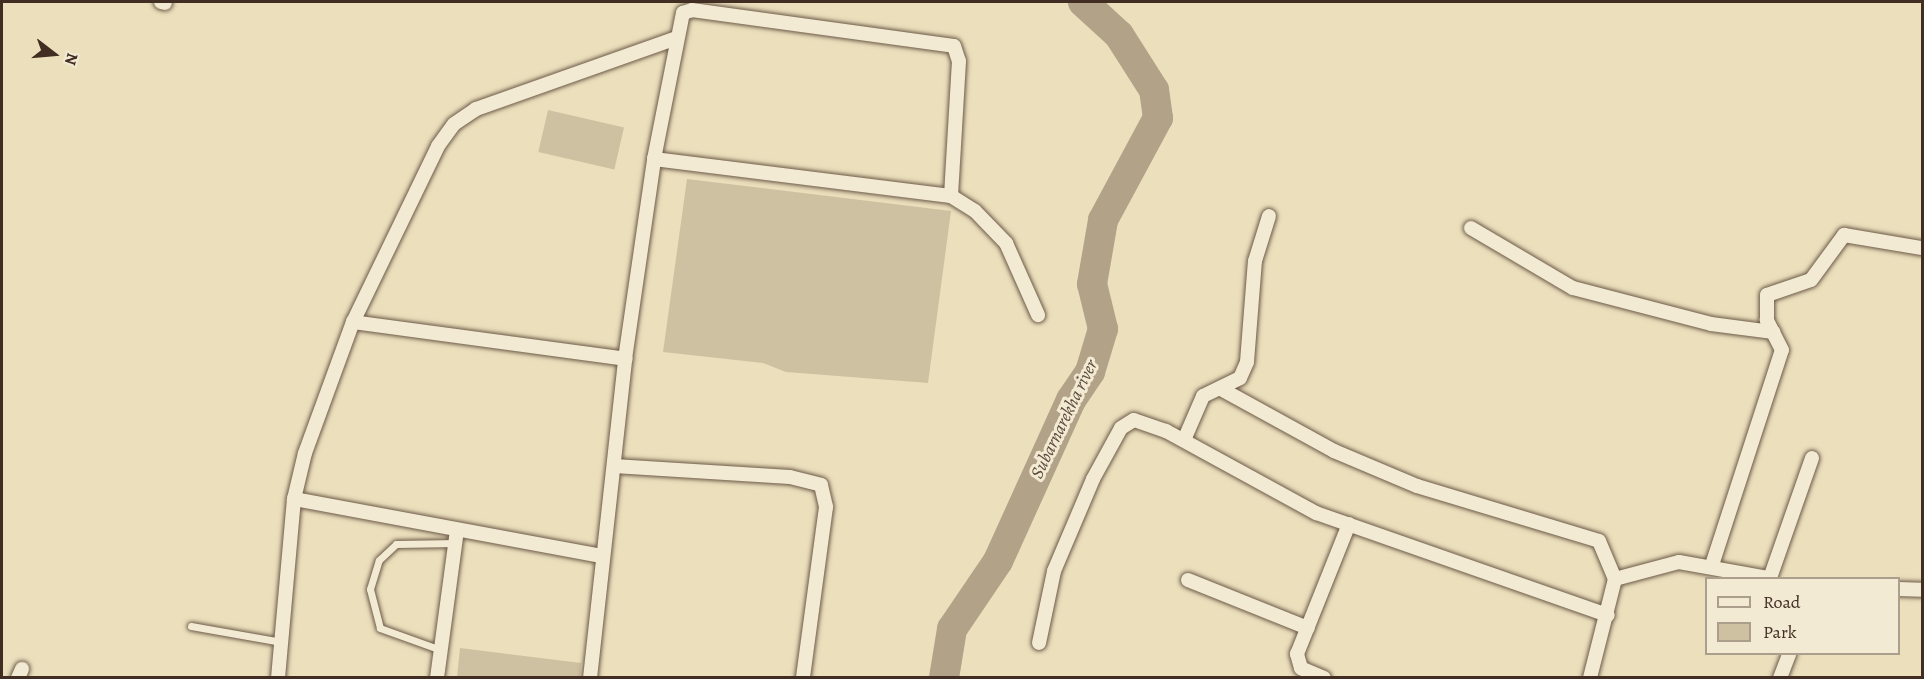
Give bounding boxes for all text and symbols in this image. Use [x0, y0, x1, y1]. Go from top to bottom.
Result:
north arrow [24, 24, 84, 84]
text: N [59, 50, 83, 68]
water label: Subarnarekha river [1026, 356, 1102, 482]
legend [1705, 577, 1900, 655]
text: Road [1763, 590, 1800, 614]
text: Park [1763, 620, 1797, 644]

